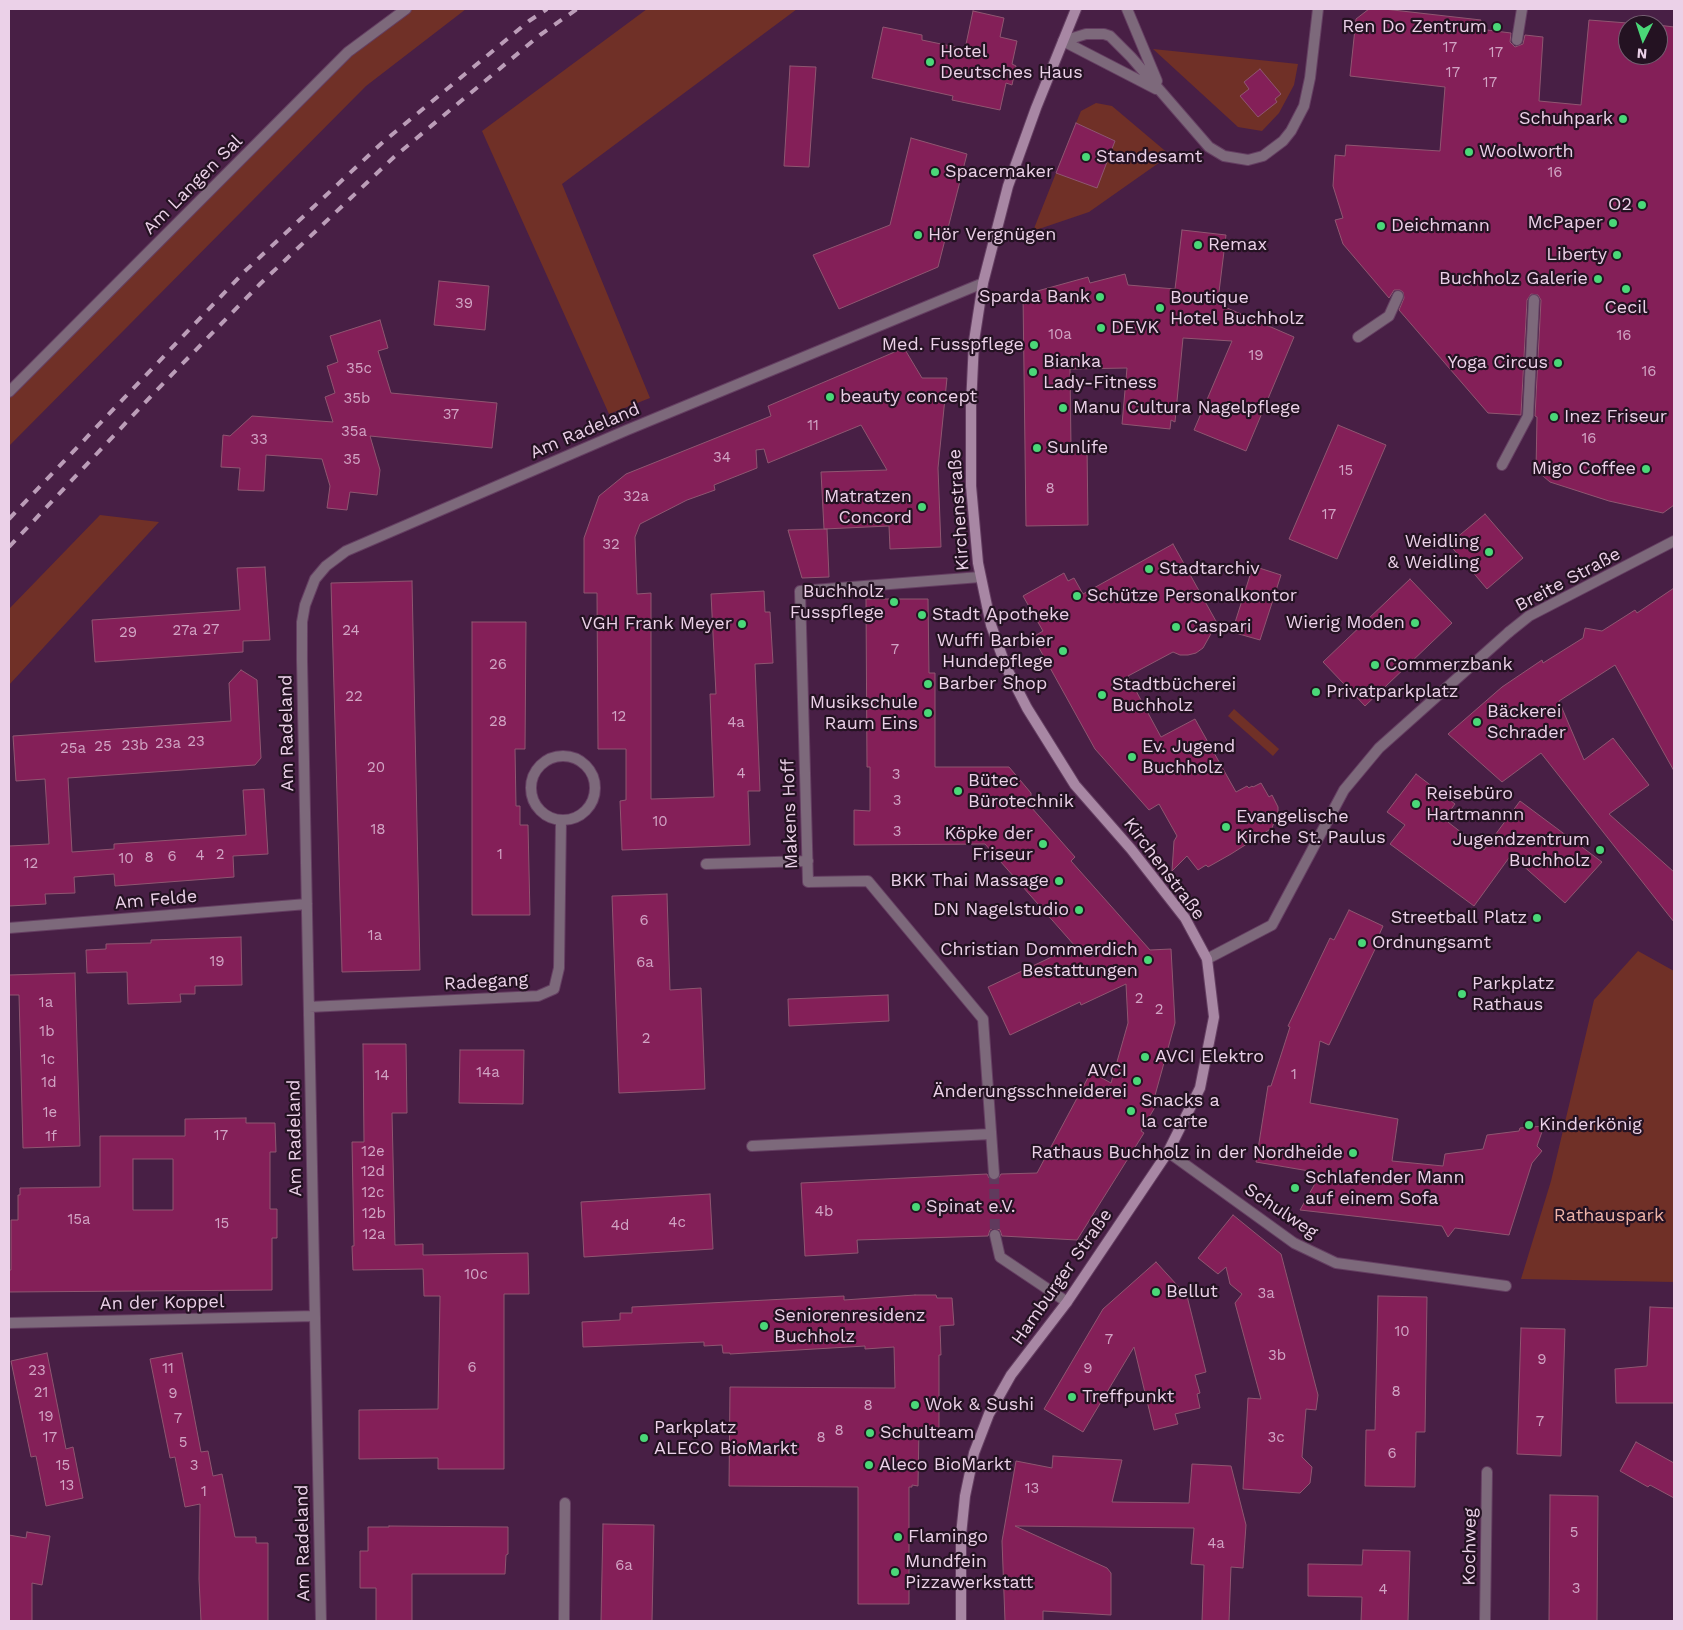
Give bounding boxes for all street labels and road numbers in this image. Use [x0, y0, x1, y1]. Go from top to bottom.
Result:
street label: Am Langen Sal [139, 131, 247, 239]
street label: Am Radeland [527, 398, 643, 464]
street label: Kirchenstraße [944, 448, 974, 572]
street label: Breite Straße [1512, 543, 1624, 617]
street label: Am Radeland [275, 674, 299, 792]
street label: Makens Hoff [777, 758, 803, 870]
street label: Kirchenstraße [1119, 814, 1209, 924]
street label: Am Felde [114, 886, 198, 914]
street label: Radegang [443, 969, 529, 995]
street label: Am Radeland [283, 1079, 307, 1197]
street label: Schulweg [1240, 1179, 1322, 1243]
street label: Hamburger Straße [1007, 1205, 1117, 1349]
street label: An der Koppel [100, 1291, 224, 1315]
street label: Am Radeland [291, 1484, 315, 1602]
street label: Kochweg [1459, 1508, 1481, 1586]

